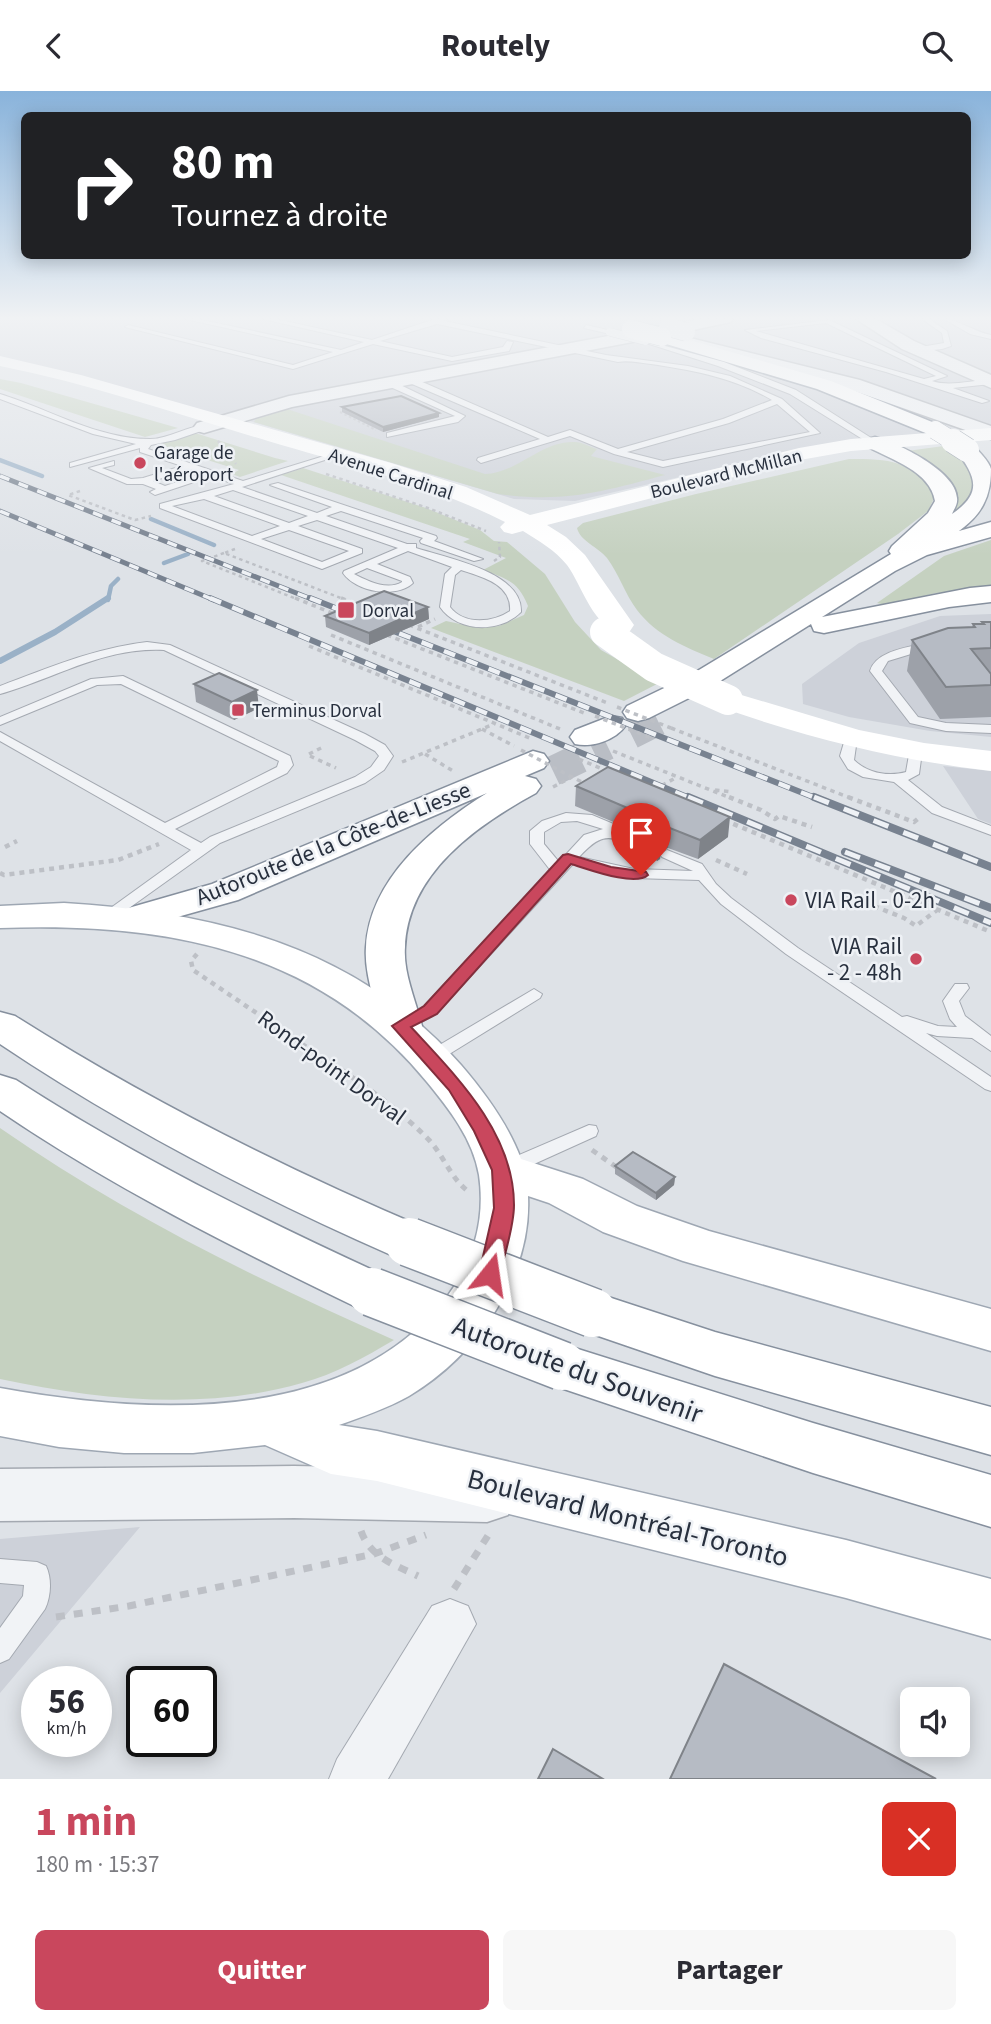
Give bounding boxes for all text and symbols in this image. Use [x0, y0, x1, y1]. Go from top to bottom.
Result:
text: Routely [441, 23, 550, 69]
icon: back [35, 27, 73, 65]
icon: search [918, 27, 956, 65]
text: 80 m [171, 128, 275, 198]
icon: right [56, 140, 147, 231]
text: Tournez à droite [171, 193, 388, 239]
place label: Garage de l'aéroport [154, 440, 234, 489]
street label: Avenue Cardinal [325, 442, 456, 507]
street label: Boulevard McMillan [648, 443, 805, 506]
marker: Garage de l'aéroport [132, 455, 148, 471]
place label: Dorval [362, 598, 414, 625]
marker: Dorval [336, 600, 356, 620]
place label: Terminus Dorval [252, 698, 382, 725]
marker: Terminus Dorval [230, 702, 246, 718]
street label: Autoroute de la Côte-de-Liesse [191, 773, 476, 914]
pin [611, 803, 671, 875]
icon: arrive [622, 814, 660, 852]
place label: VIA Rail - 0-2h [805, 884, 935, 917]
marker: VIA Rail - 0-2h [783, 892, 799, 908]
place label: VIA Rail - 2 - 48h [827, 930, 902, 989]
marker: VIA Rail - 2 - 48h [908, 951, 924, 967]
street label: Rond-point Dorval [251, 1002, 413, 1133]
position arrow [453, 1237, 527, 1311]
street label: Autoroute du Souvenir [447, 1306, 709, 1434]
street label: Boulevard Montréal-Toronto [463, 1459, 793, 1577]
speed limit sign: 60 [126, 1666, 217, 1757]
text: 56 [48, 1677, 85, 1727]
map controls [900, 1687, 970, 1757]
button: sound [900, 1687, 970, 1757]
text: km/h [47, 1716, 86, 1741]
text: 1 min [35, 1792, 137, 1852]
button: close [882, 1802, 956, 1876]
text: 180 m · 15:37 [35, 1848, 159, 1881]
button: Quitter [35, 1930, 489, 2010]
button: Partager [503, 1930, 956, 2010]

